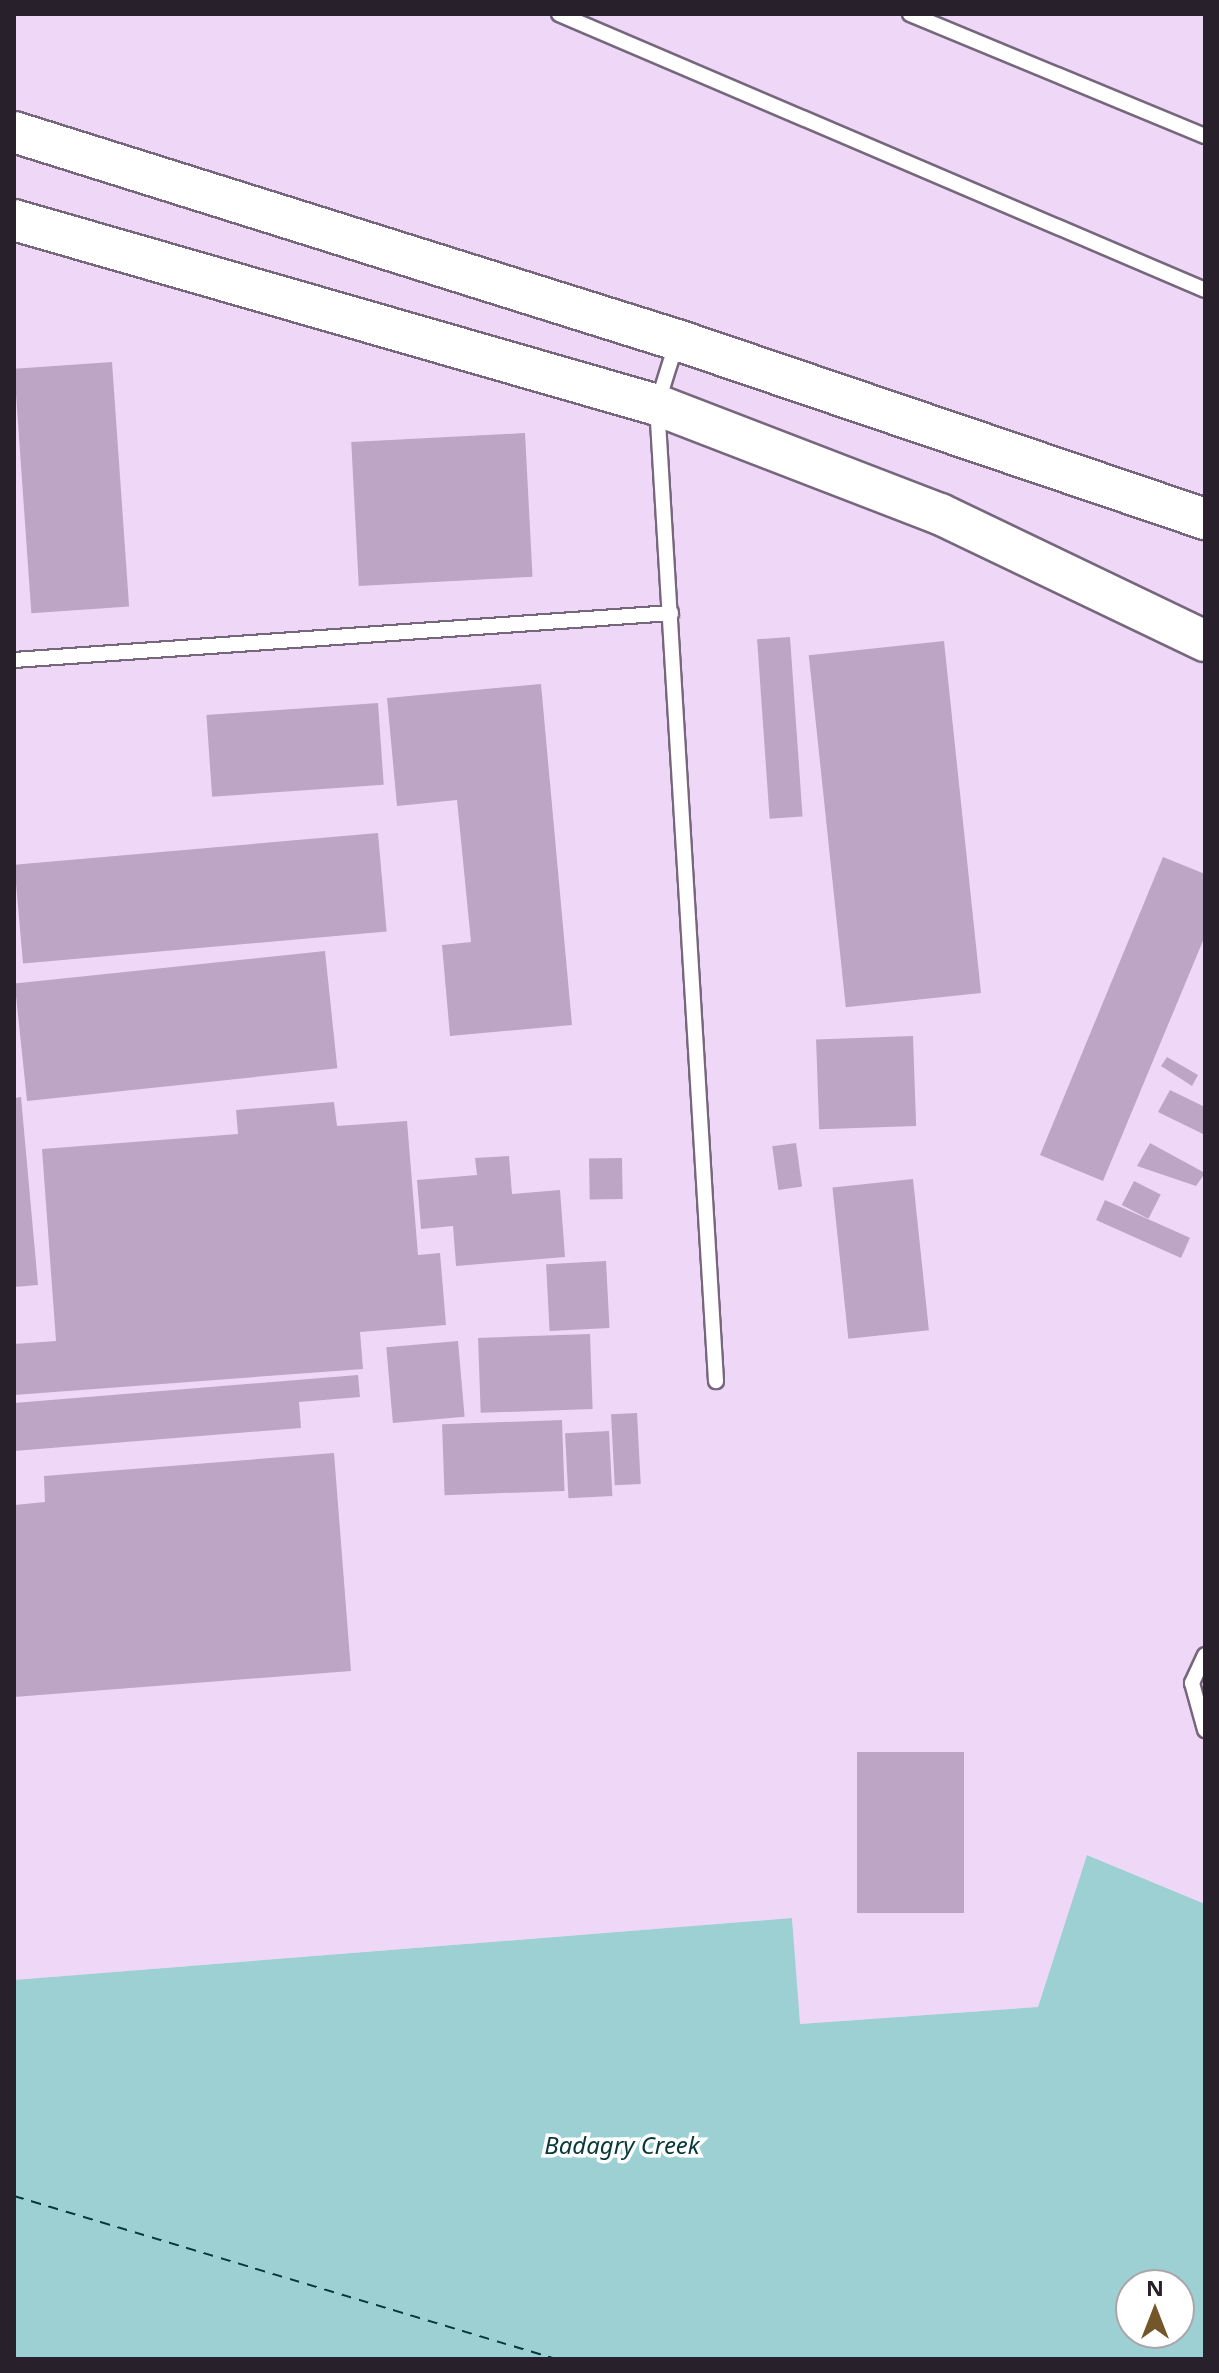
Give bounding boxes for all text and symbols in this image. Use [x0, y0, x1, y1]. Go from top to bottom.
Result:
water label: Badagry Creek [544, 2131, 700, 2159]
north arrow [1115, 2269, 1195, 2349]
text: N [1146, 2272, 1164, 2302]

